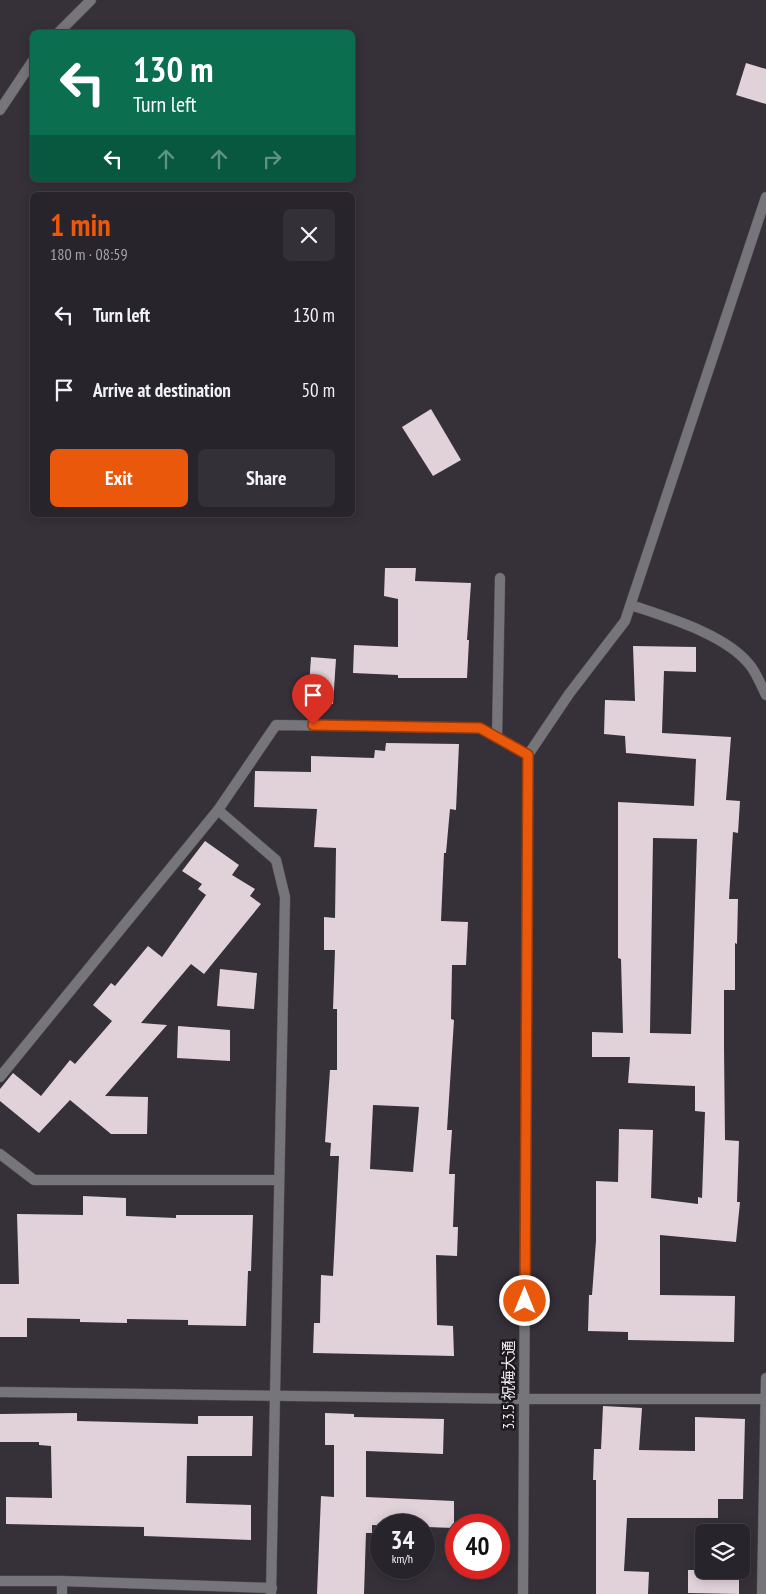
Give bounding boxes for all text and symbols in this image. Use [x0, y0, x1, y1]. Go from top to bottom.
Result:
text: 130 m [133, 46, 214, 92]
icon: left [50, 50, 115, 115]
text: Turn left [133, 90, 197, 118]
icon: left [99, 145, 127, 173]
icon: ahead [152, 145, 180, 173]
icon: ahead [205, 145, 233, 173]
icon: right [258, 145, 286, 173]
text: 1 min [50, 205, 111, 244]
button: close [283, 209, 335, 261]
text: 180 m · 08:59 [50, 244, 128, 264]
icon: left [50, 301, 78, 329]
text: Turn left [93, 303, 150, 327]
text: 130 m [293, 303, 335, 327]
icon: arrive [50, 376, 78, 404]
text: Arrive at destination [93, 378, 231, 402]
text: 50 m [302, 378, 335, 402]
button: Exit [50, 449, 188, 507]
button: Share [198, 449, 335, 507]
pin [292, 674, 334, 725]
icon: arrive [299, 681, 327, 709]
position arrow [498, 1274, 550, 1326]
street label: 3.3.5 祝梅大通 [499, 1341, 518, 1429]
speed limit sign: 40 [445, 1514, 510, 1579]
text: 34 [391, 1524, 414, 1556]
map controls [695, 1524, 750, 1579]
button: layers [695, 1524, 750, 1579]
text: km/h [392, 1551, 413, 1566]

